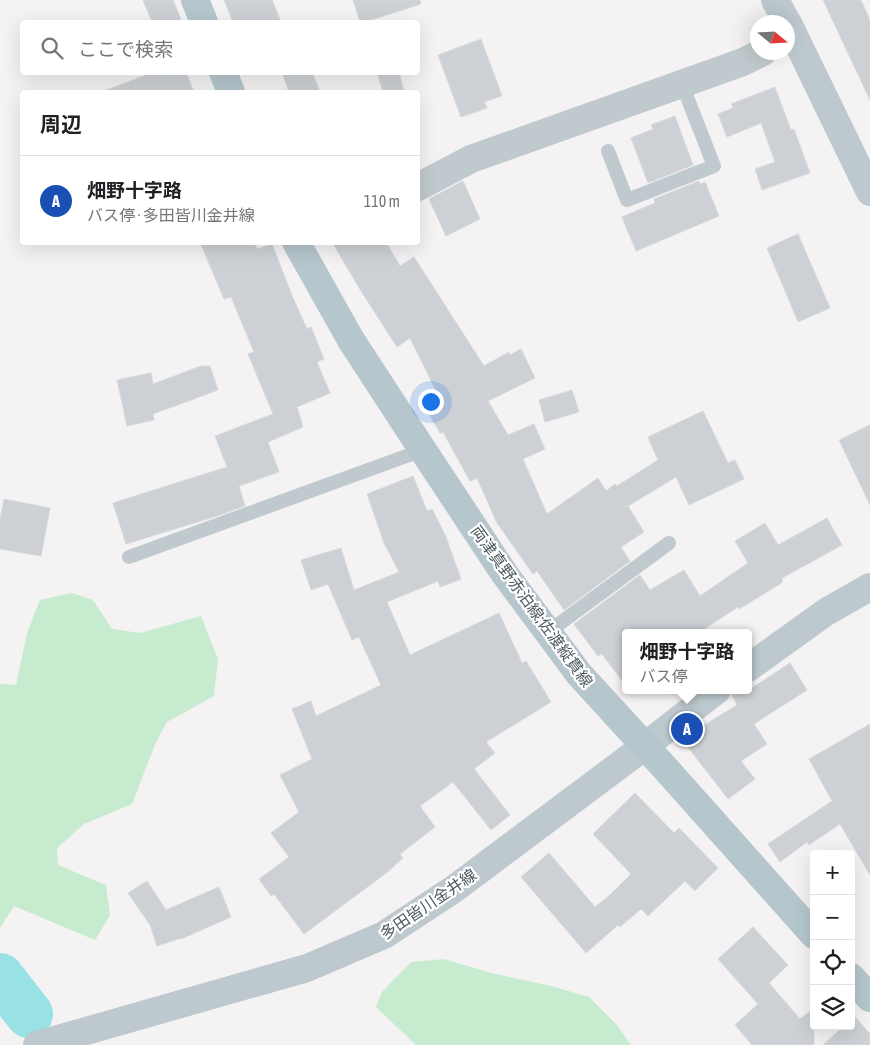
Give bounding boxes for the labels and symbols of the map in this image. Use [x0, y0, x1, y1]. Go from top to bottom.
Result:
north arrow [750, 15, 795, 60]
your location [418, 389, 444, 415]
street label: 両津真野赤泊線;佐渡縦貫線 [467, 522, 597, 690]
pin: A [671, 710, 703, 748]
street label: 多田皆川金井線 [377, 865, 479, 943]

